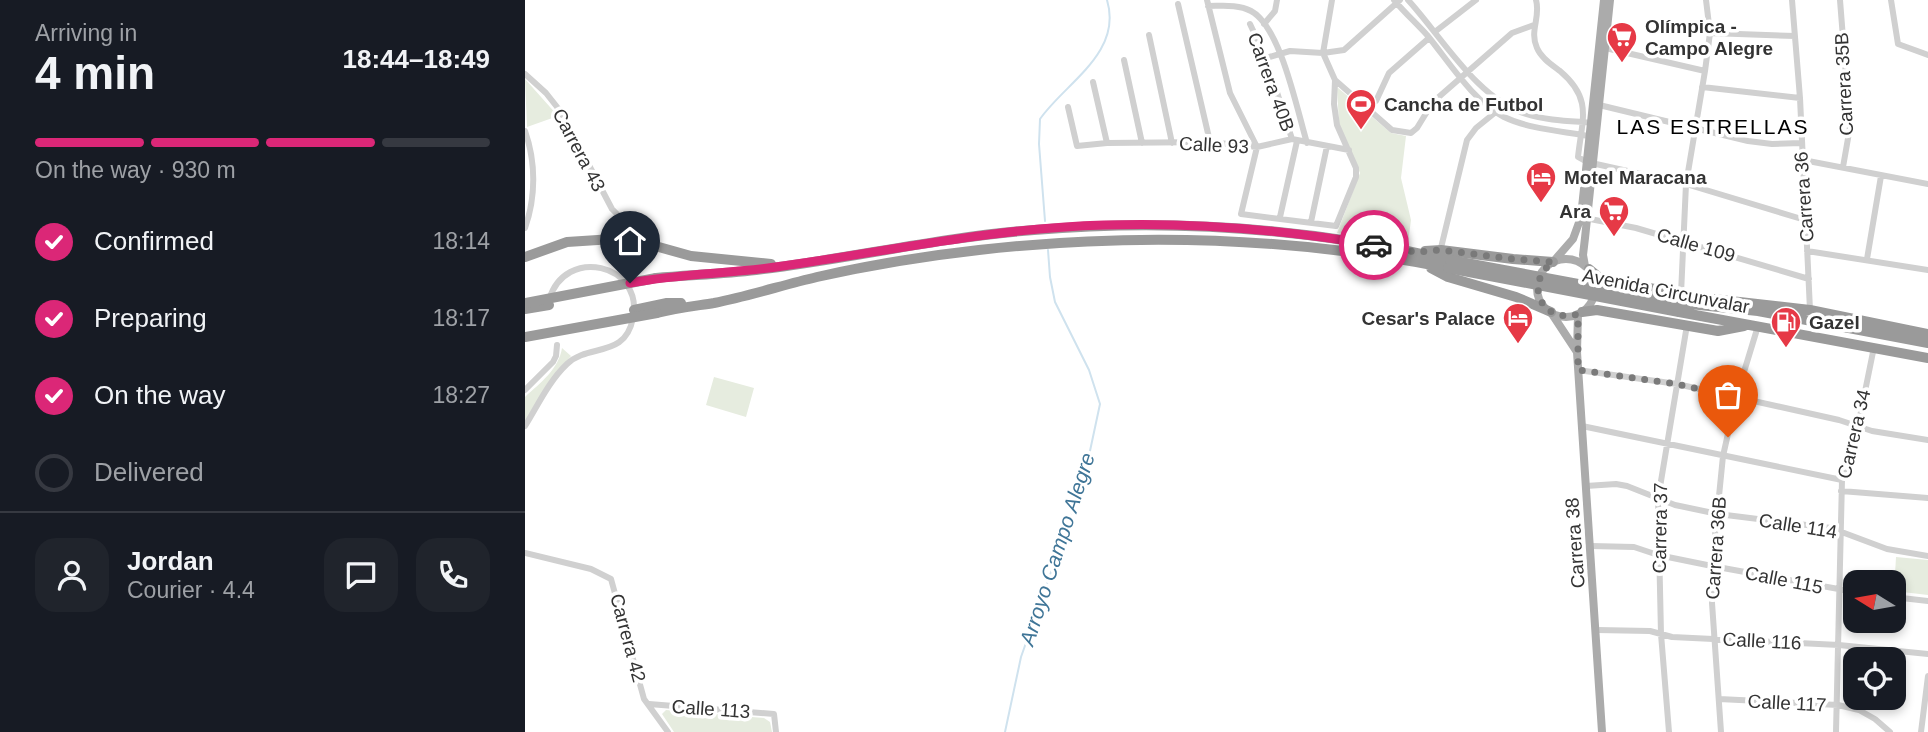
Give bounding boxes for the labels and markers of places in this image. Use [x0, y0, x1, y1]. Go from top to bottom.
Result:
place label: Olímpica - Campo Alegre [1645, 16, 1773, 59]
supermarket icon: Olímpica - Campo Alegre [1605, 20, 1639, 64]
sports icon: Cancha de Futbol [1344, 87, 1378, 131]
place label: Cancha de Futbol [1384, 94, 1543, 115]
hotel icon: Motel Maracana [1524, 160, 1558, 204]
place label: Motel Maracana [1564, 167, 1707, 188]
supermarket icon: Ara [1597, 194, 1631, 238]
place label: Ara [1559, 201, 1591, 222]
pin [600, 211, 660, 283]
hotel icon: Cesar's Palace [1501, 301, 1535, 345]
fuel station icon: Gazel [1769, 305, 1803, 349]
place label: Cesar's Palace [1362, 308, 1495, 329]
place label: Gazel [1809, 312, 1860, 333]
pin [1698, 365, 1758, 437]

